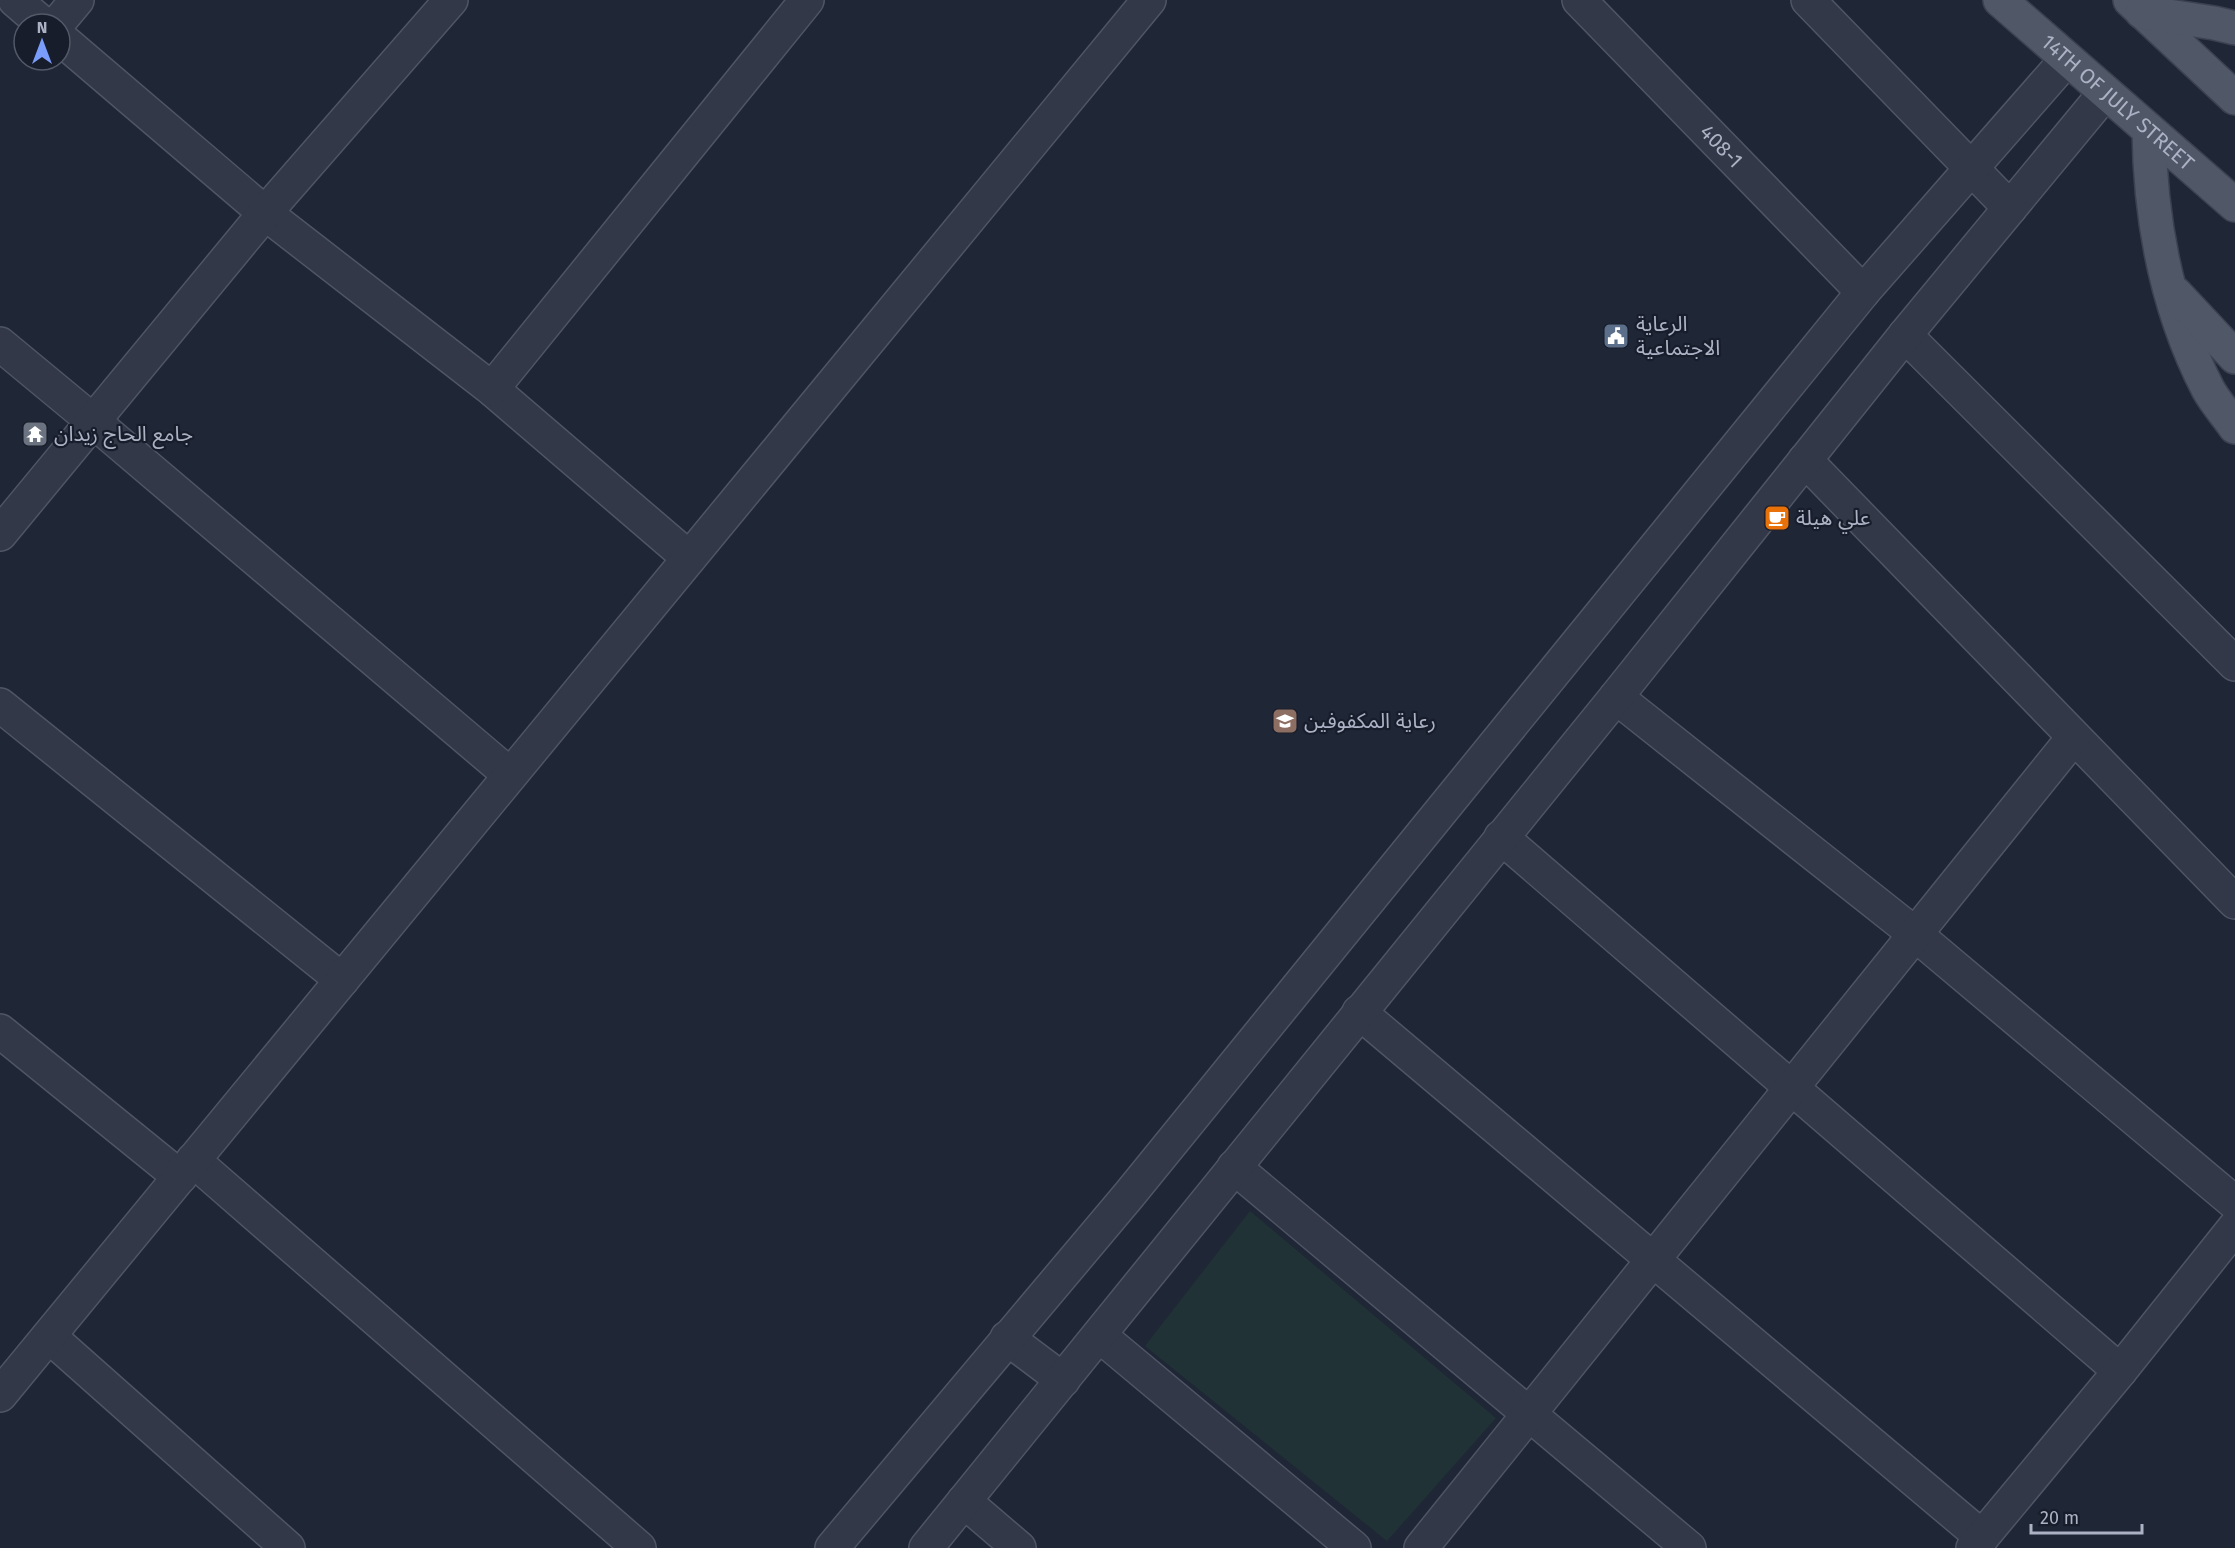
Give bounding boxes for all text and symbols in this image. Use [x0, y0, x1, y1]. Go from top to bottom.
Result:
north arrow [12, 12, 72, 72]
text: N [37, 18, 47, 37]
street label: 14TH OF JULY STREET [2036, 29, 2199, 176]
street label: 408-1 [1694, 119, 1748, 173]
place label: الرعاية الاجتماعية [1636, 311, 1720, 361]
public building icon: الرعاية الاجتماعية [1601, 321, 1631, 351]
temple icon: جامع الحاج زيدان [20, 419, 50, 449]
place label: جامع الحاج زيدان [54, 421, 193, 449]
cafe icon: علي هيلة [1762, 503, 1792, 533]
place label: علي هيلة [1796, 505, 1870, 534]
school or university icon: رعاية المكفوفين [1270, 706, 1300, 736]
place label: رعاية المكفوفين [1304, 708, 1436, 734]
scale bar [2031, 1497, 2142, 1535]
text: 20 m [2040, 1507, 2079, 1529]

